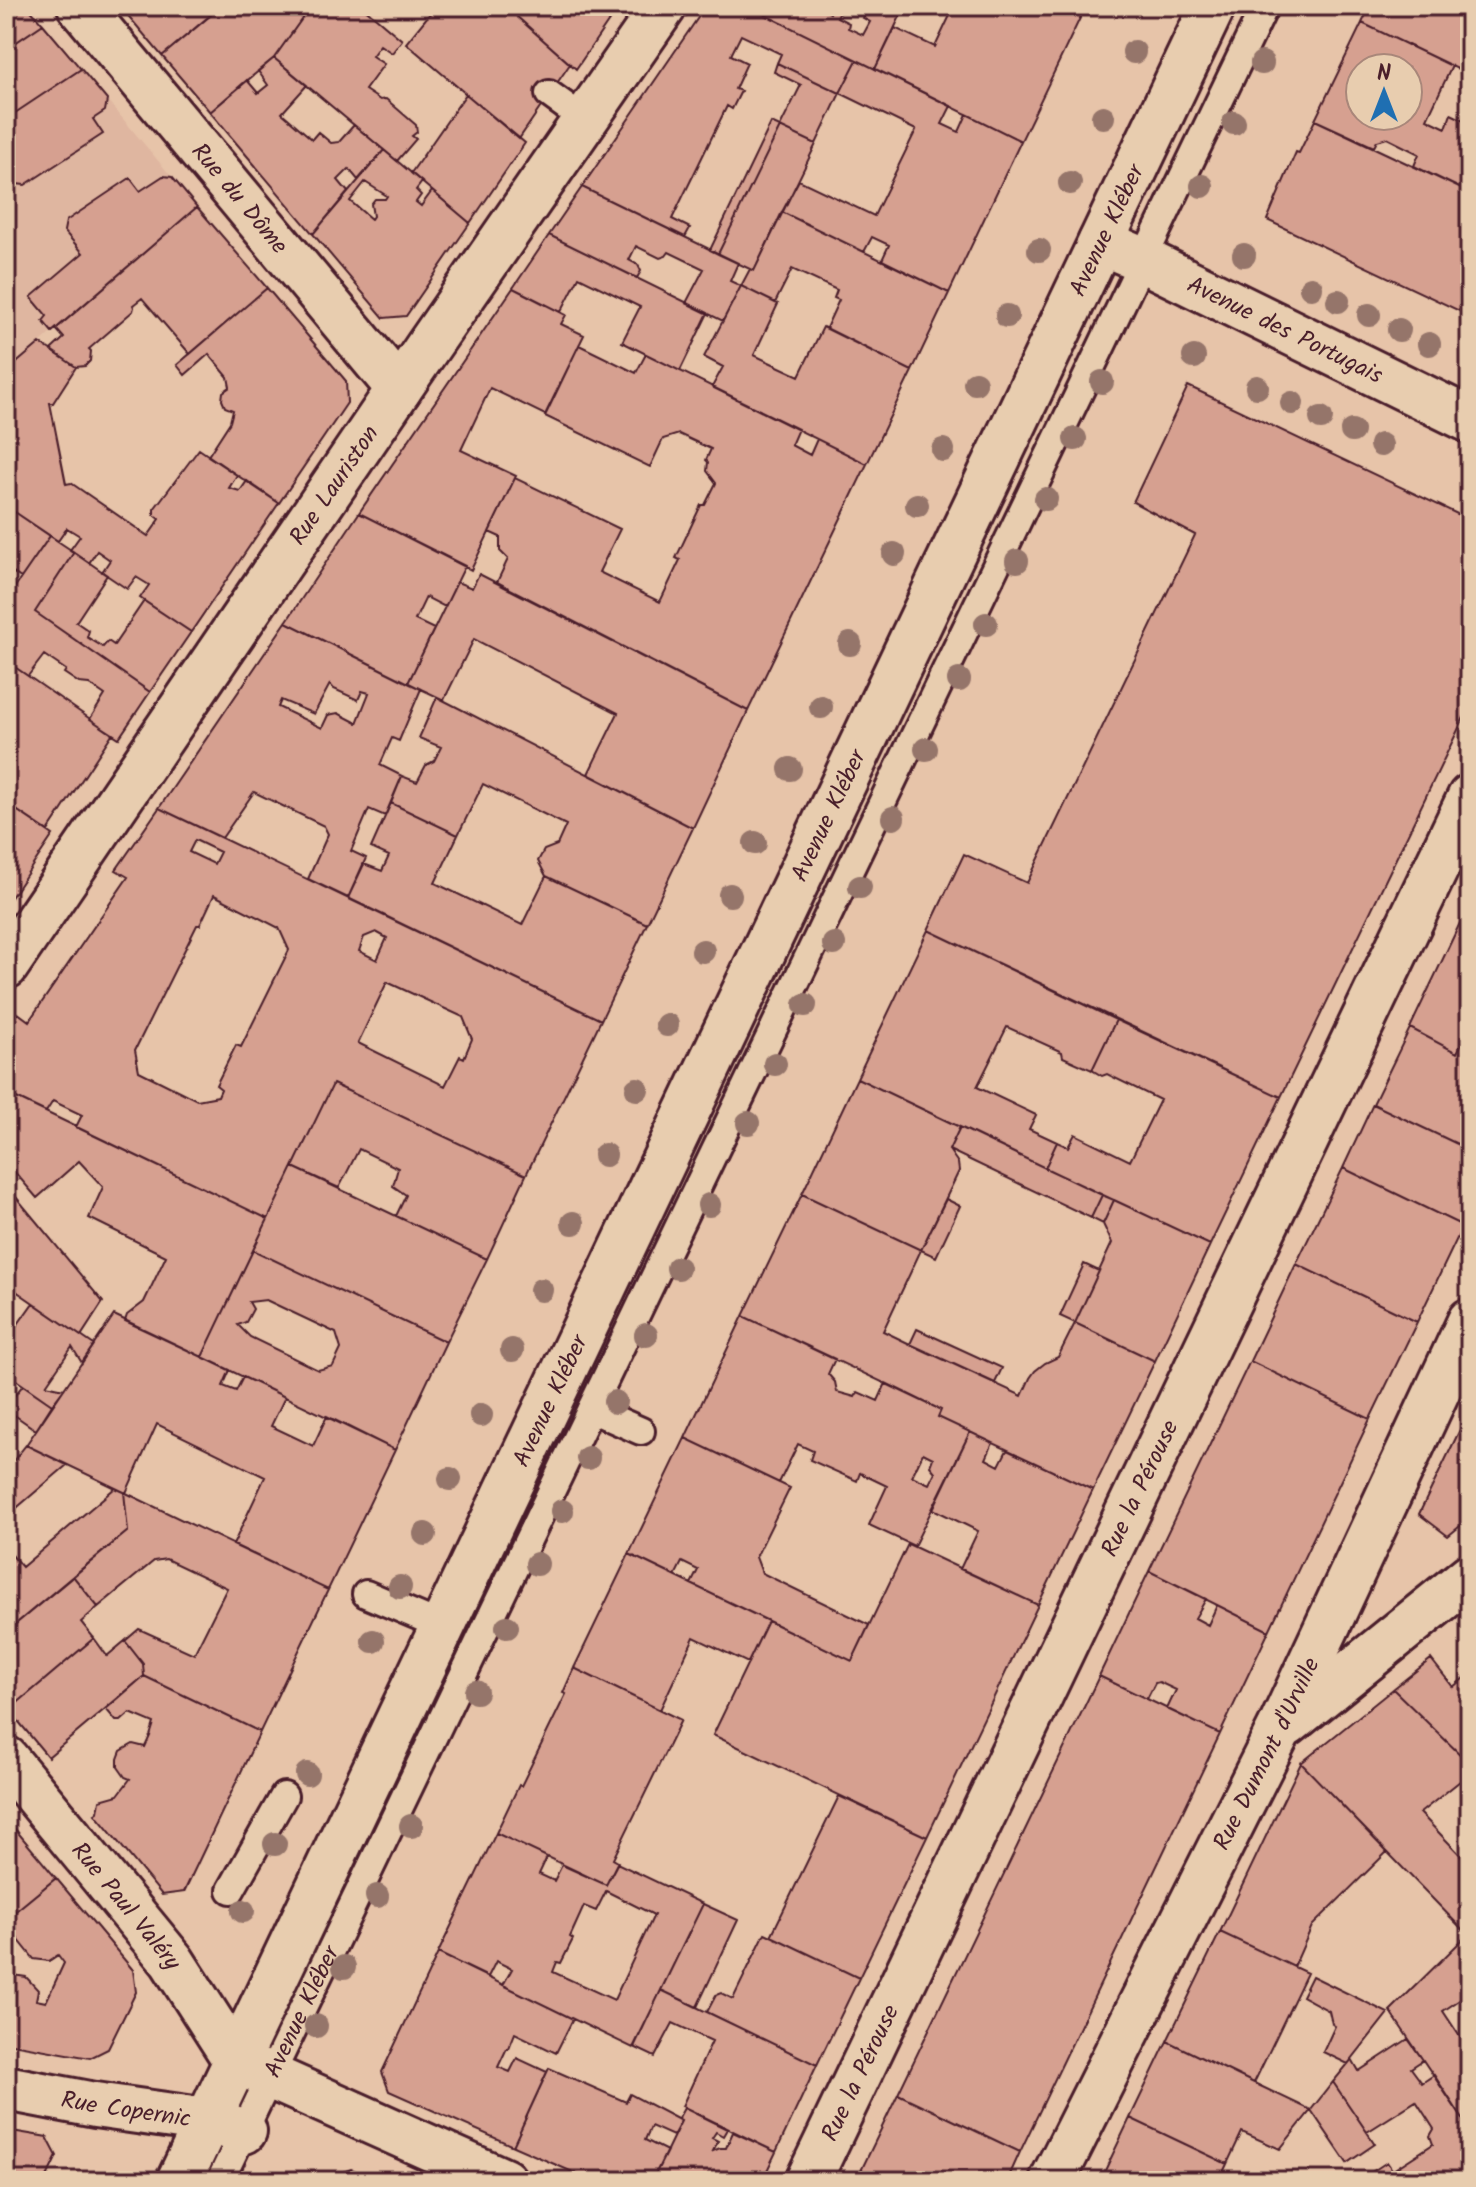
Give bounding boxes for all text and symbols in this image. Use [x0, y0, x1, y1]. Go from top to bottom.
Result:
north arrow [1344, 52, 1424, 132]
text: N [1377, 57, 1391, 92]
street label: Rue du Dôme [181, 135, 297, 264]
street label: Avenue Kléber [1060, 156, 1157, 303]
street label: Avenue des Portugais [1180, 266, 1389, 396]
street label: Rue Lauriston [280, 417, 390, 554]
street label: Avenue Kléber [781, 742, 879, 889]
street label: Avenue Kléber [503, 1327, 600, 1474]
street label: Rue la Pérouse [1091, 1414, 1190, 1564]
street label: Rue Dumont d'Urville [1203, 1651, 1331, 1858]
street label: Rue Paul Valéry [61, 1834, 191, 1979]
street label: Avenue Kléber [254, 1938, 352, 2085]
street label: Rue la Pérouse [812, 1998, 911, 2148]
street label: Rue Copernic [58, 2081, 193, 2139]

